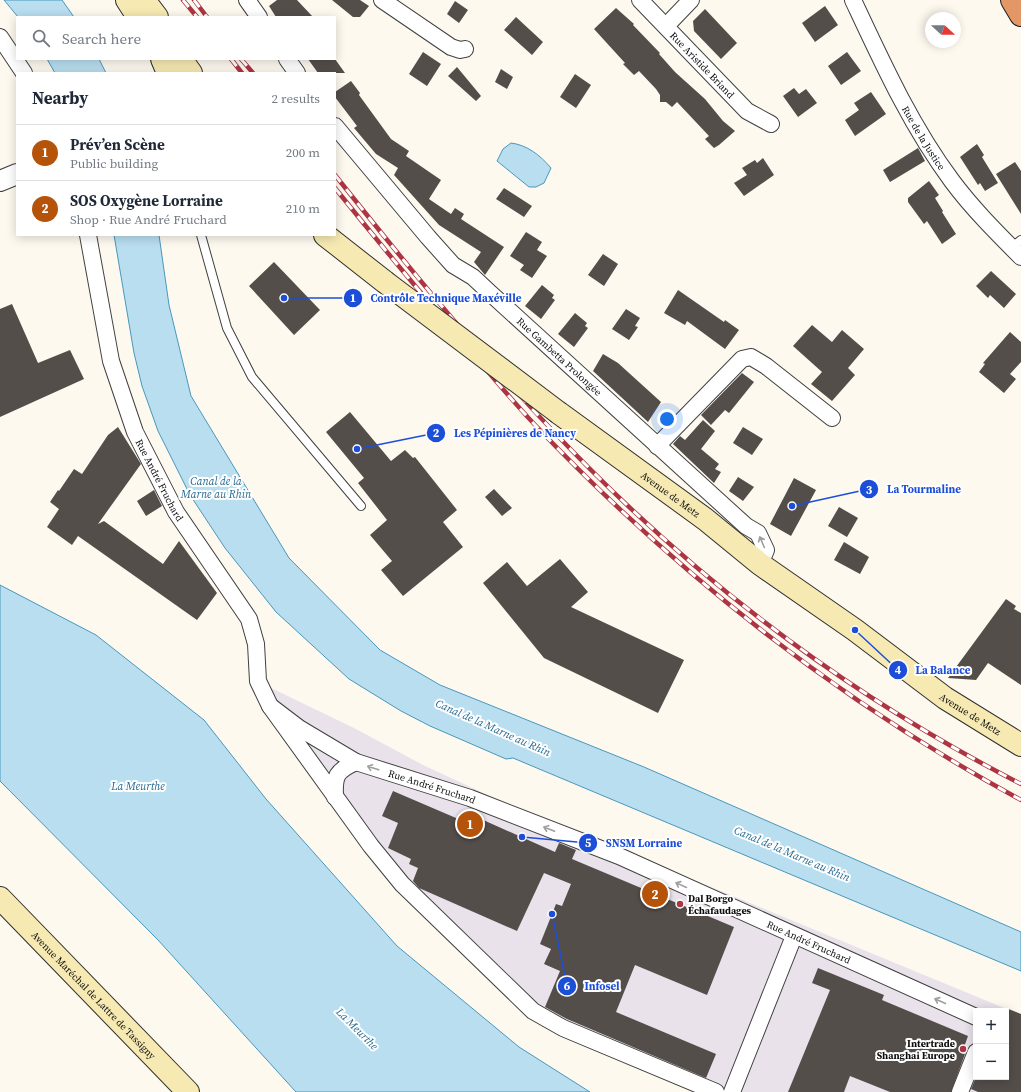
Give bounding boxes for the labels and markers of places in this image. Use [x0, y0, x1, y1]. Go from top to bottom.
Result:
callout: Contrôle Technique Maxéville [343, 286, 530, 309]
callout: Les Pépinières de Nancy [426, 422, 584, 445]
callout: La Tourmaline [859, 478, 969, 501]
callout: La Balance [888, 658, 979, 681]
pin: 1 [457, 809, 483, 839]
callout: SNSM Lorraine [578, 831, 691, 854]
pin: 2 [642, 879, 668, 909]
place label: Dal Borgo Échafaudages [688, 892, 752, 917]
marker: Dal Borgo Échafaudages [675, 899, 685, 909]
callout: Infosel [557, 975, 628, 998]
place label: Intertrade Shanghai Europe [877, 1037, 955, 1062]
marker: Intertrade Shanghai Europe [958, 1044, 968, 1054]

